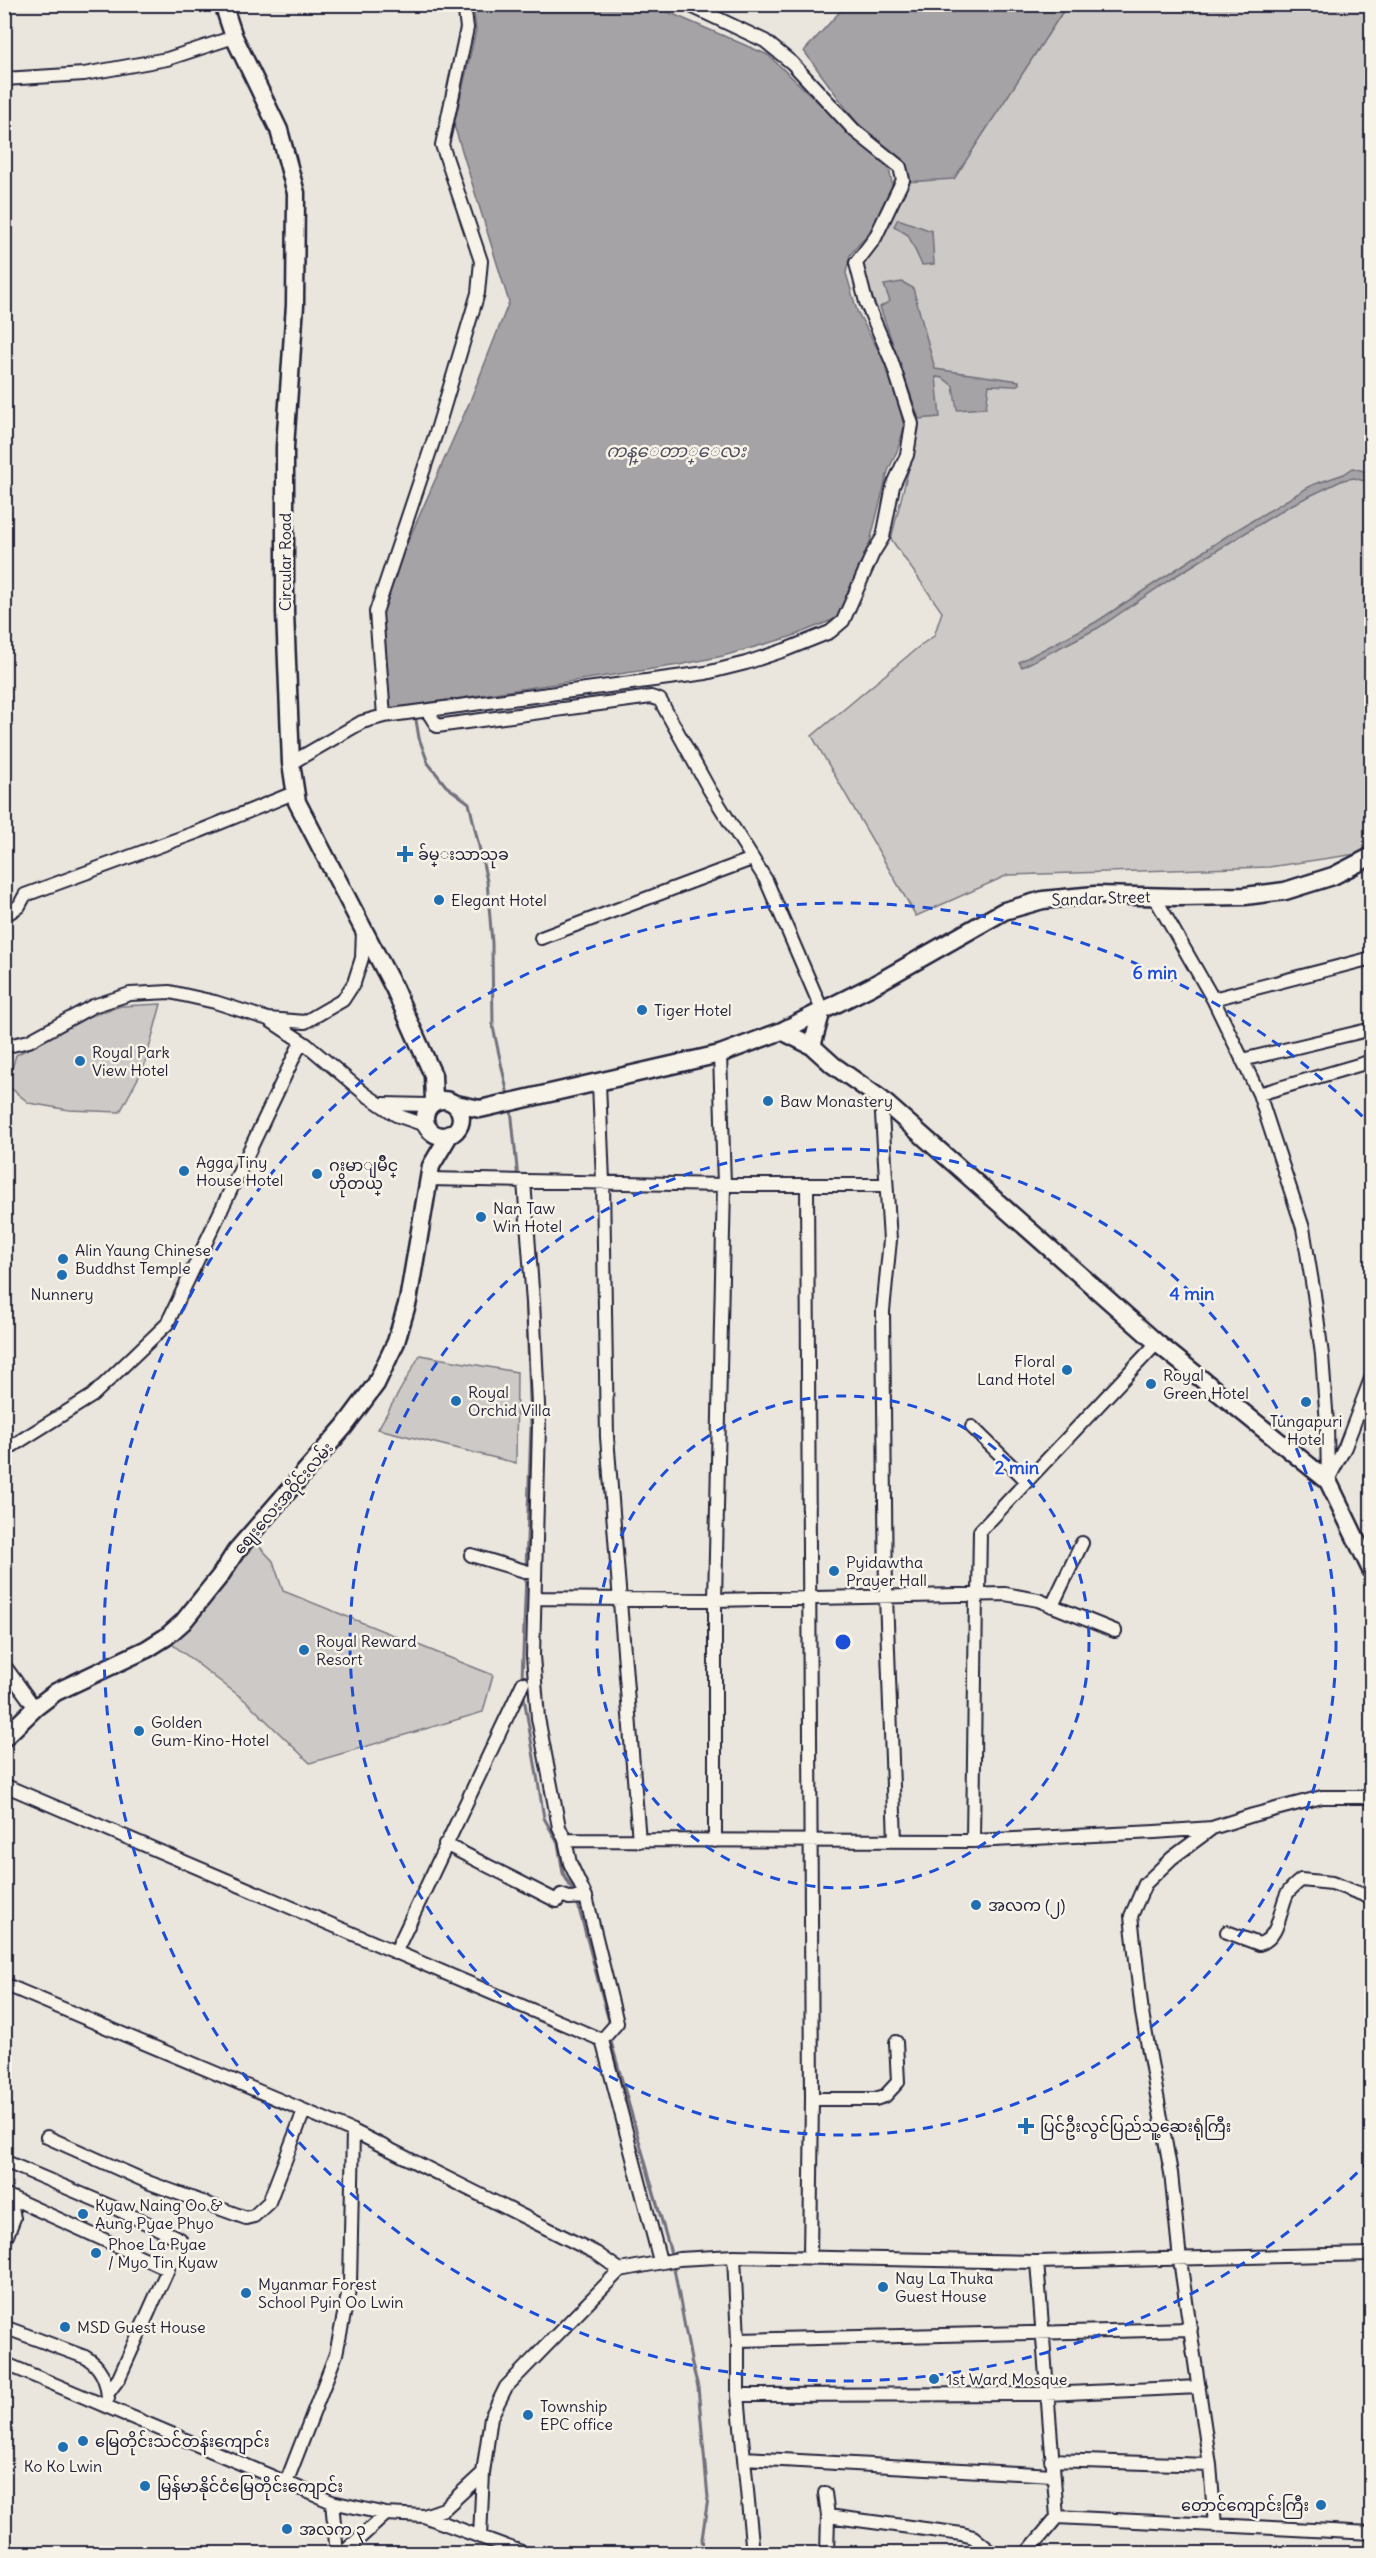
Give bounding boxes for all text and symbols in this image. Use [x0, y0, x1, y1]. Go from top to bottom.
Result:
water label: ကန္ေတာ္ေလး [606, 439, 748, 466]
street label: Circular Road [275, 513, 295, 611]
place label: ခ်မ္းသာသုခ [418, 843, 509, 869]
marker: ခ်မ္းသာသုခ [396, 845, 414, 863]
street label: Sandar Street [1051, 886, 1151, 910]
place label: Elegant Hotel [451, 890, 547, 910]
marker: Elegant Hotel [432, 893, 446, 907]
text: 6 min [1133, 961, 1178, 984]
place label: Tiger Hotel [654, 1000, 732, 1020]
marker: Tiger Hotel [635, 1003, 649, 1017]
place label: Royal Park View Hotel [92, 1042, 170, 1080]
marker: Royal Park View Hotel [73, 1054, 87, 1068]
place label: Baw Monastery [780, 1091, 893, 1111]
marker: Baw Monastery [761, 1094, 775, 1108]
place label: Agga Tiny House Hotel [196, 1152, 283, 1190]
place label: ဂႏမာျမိဳင္ ဟိုတယ္ [329, 1155, 398, 1198]
marker: Agga Tiny House Hotel [177, 1164, 191, 1178]
marker: ဂႏမာျမိဳင္ ဟိုတယ္ [310, 1167, 324, 1181]
place label: Nan Taw Win Hotel [493, 1198, 562, 1236]
marker: Nan Taw Win Hotel [474, 1210, 488, 1224]
place label: Alin Yaung Chinese Buddhst Temple [75, 1240, 211, 1278]
marker: Alin Yaung Chinese Buddhst Temple [56, 1252, 70, 1266]
marker: Nunnery [55, 1268, 69, 1282]
text: 4 min [1170, 1282, 1215, 1305]
place label: Nunnery [30, 1284, 94, 1304]
place label: Floral Land Hotel [977, 1351, 1055, 1389]
marker: Floral Land Hotel [1060, 1363, 1074, 1377]
place label: Royal Green Hotel [1163, 1365, 1249, 1403]
marker: Royal Green Hotel [1144, 1377, 1158, 1391]
place label: Royal Orchid Villa [468, 1382, 551, 1420]
marker: Royal Orchid Villa [449, 1394, 463, 1408]
marker: Tungapuri Hotel [1299, 1395, 1313, 1409]
place label: Tungapuri Hotel [1270, 1411, 1342, 1449]
street label: စျေးလေးအဝိုင်းလမ်း [228, 1437, 341, 1561]
text: 2 min [995, 1456, 1040, 1479]
place label: Pyidawtha Prayer Hall [846, 1552, 927, 1590]
marker: Pyidawtha Prayer Hall [827, 1564, 841, 1578]
place label: Royal Reward Resort [316, 1631, 417, 1669]
centre of rings [833, 1632, 853, 1652]
marker: Royal Reward Resort [297, 1643, 311, 1657]
place label: Golden Gum-Kino-Hotel [151, 1712, 269, 1750]
marker: Golden Gum-Kino-Hotel [132, 1724, 146, 1738]
place label: အလက (၂) [988, 1895, 1066, 1919]
marker: အလက (၂) [969, 1898, 983, 1912]
place label: ပြင်ဦးလွင်ပြည်သူ့ဆေးရုံကြီး [1040, 2115, 1231, 2141]
marker: ပြင်ဦးလွင်ပြည်သူ့ဆေးရုံကြီး [1017, 2117, 1035, 2135]
place label: Kyaw Naing Oo & Aung Pyae Phyo [95, 2195, 222, 2233]
marker: Kyaw Naing Oo & Aung Pyae Phyo [76, 2207, 90, 2221]
place label: Phoe La Pyae / Myo Tin Kyaw [108, 2234, 218, 2272]
marker: Phoe La Pyae / Myo Tin Kyaw [89, 2246, 103, 2260]
place label: Nay La Thuka Guest House [895, 2268, 993, 2306]
place label: Myanmar Forest School Pyin Oo Lwin [258, 2274, 404, 2312]
marker: Nay La Thuka Guest House [876, 2280, 890, 2294]
marker: Myanmar Forest School Pyin Oo Lwin [239, 2286, 253, 2300]
place label: MSD Guest House [77, 2317, 206, 2337]
marker: MSD Guest House [58, 2320, 72, 2334]
place label: 1st Ward Mosque [946, 2369, 1067, 2389]
marker: 1st Ward Mosque [927, 2372, 941, 2386]
place label: Township EPC office [540, 2396, 613, 2434]
marker: Township EPC office [521, 2408, 535, 2422]
place label: မြေတိုင်းသင်တန်းကျောင်း [95, 2430, 270, 2456]
marker: မြေတိုင်းသင်တန်းကျောင်း [76, 2434, 90, 2448]
marker: Ko Ko Lwin [56, 2440, 70, 2454]
place label: Ko Ko Lwin [24, 2456, 102, 2476]
place label: မြန်မာနိုင်ငံမြေတိုင်းကျောင်း [157, 2475, 343, 2501]
marker: မြန်မာနိုင်ငံမြေတိုင်းကျောင်း [138, 2479, 152, 2493]
place label: တောင်ကျောင်းကြီး [1181, 2494, 1309, 2519]
marker: တောင်ကျောင်းကြီး [1314, 2498, 1328, 2512]
place label: အလက ၃ [299, 2519, 366, 2543]
marker: အလက ၃ [280, 2522, 294, 2536]

